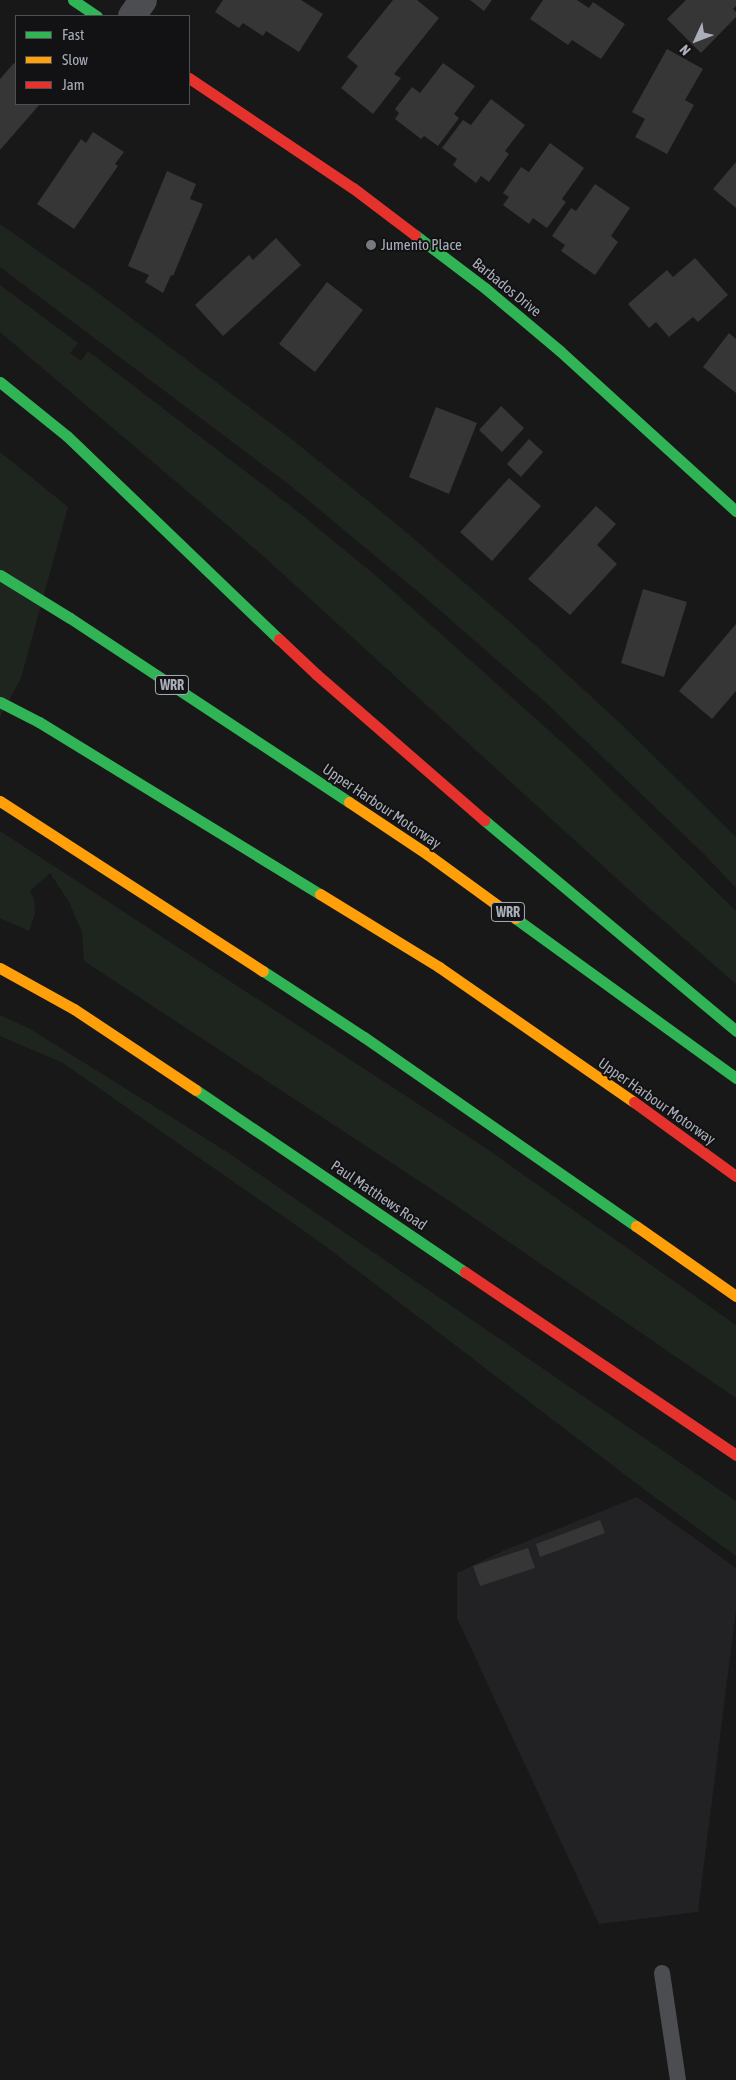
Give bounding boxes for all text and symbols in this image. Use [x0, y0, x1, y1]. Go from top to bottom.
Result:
legend [15, 15, 190, 105]
north arrow [671, 15, 721, 65]
text: Fast [62, 26, 84, 43]
text: N [676, 42, 694, 59]
text: Slow [62, 51, 88, 68]
text: Jam [62, 76, 85, 93]
place label: Jumento Place [381, 236, 462, 254]
marker: Jumento Place [365, 239, 377, 251]
street label: Barbados Drive [469, 254, 545, 320]
road number: WRR [154, 674, 190, 696]
street label: Upper Harbour Motorway [319, 760, 445, 852]
road number: WRR [490, 900, 526, 924]
street label: Upper Harbour Motorway [595, 1054, 719, 1148]
street label: Paul Matthews Road [328, 1156, 430, 1234]

